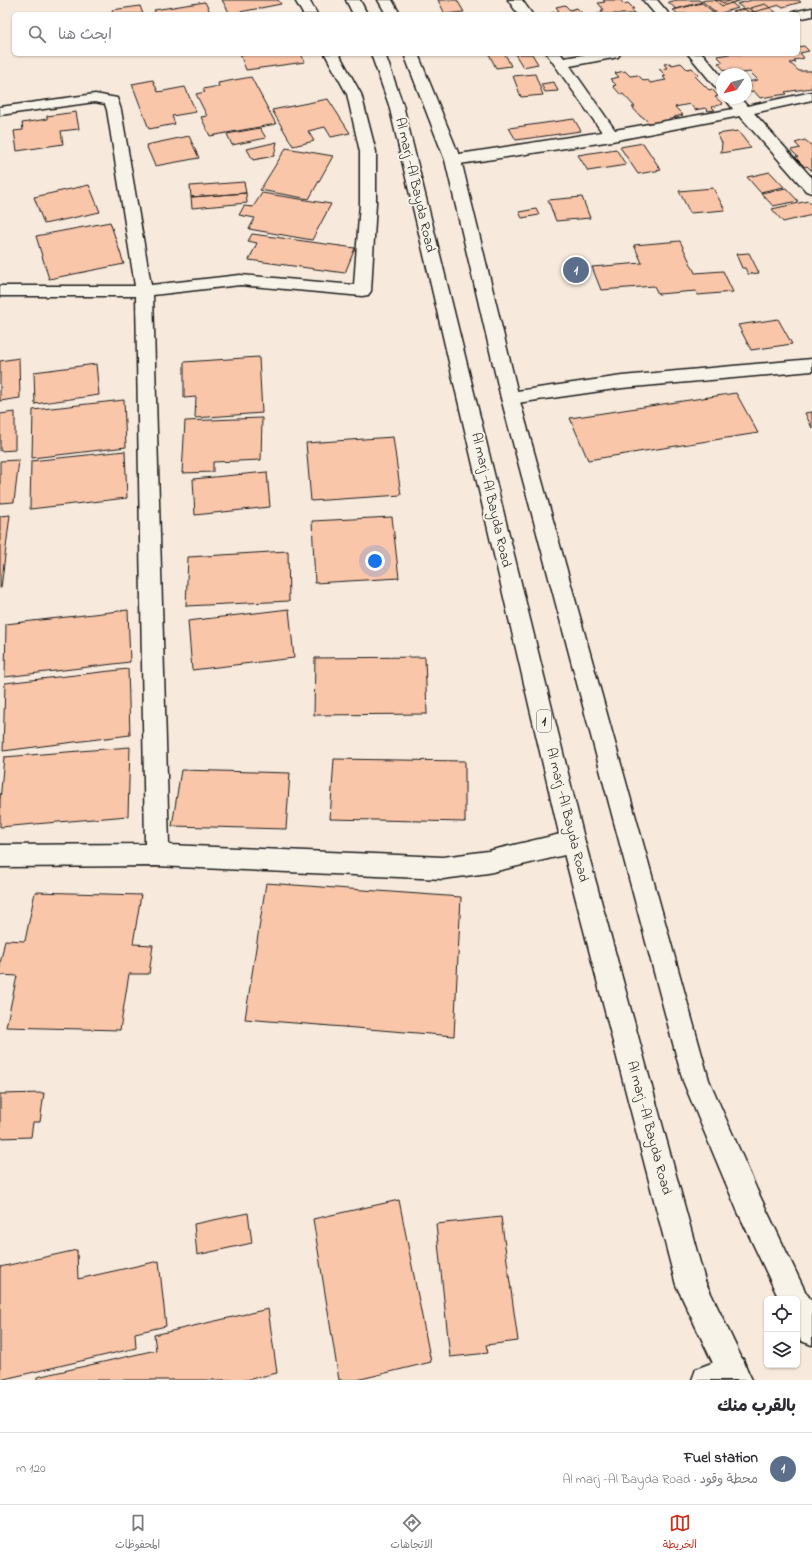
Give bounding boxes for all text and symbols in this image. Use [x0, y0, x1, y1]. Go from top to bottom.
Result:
search box [12, 12, 800, 56]
icon: search [26, 23, 48, 45]
text: ابحث هنا [58, 24, 112, 46]
north arrow [716, 68, 752, 104]
street label: Al marj -Al Bayda Road [388, 115, 441, 255]
pin: 1 [563, 255, 589, 285]
street label: Al marj -Al Bayda Road [464, 430, 517, 570]
your location [365, 551, 385, 571]
road number: 1 [537, 710, 551, 732]
street label: Al marj -Al Bayda Road [539, 746, 594, 885]
street label: Al marj -Al Bayda Road [620, 1059, 677, 1198]
map controls [764, 1296, 800, 1368]
button: locate [764, 1296, 800, 1332]
button: layers [764, 1332, 800, 1368]
text: بالقرب منك [717, 1394, 796, 1419]
text: Fuel station [684, 1447, 758, 1469]
text: 120 m [16, 1459, 46, 1478]
text: 1 [781, 1459, 785, 1478]
text: محطة وقود · Al marj -Al Bayda Road [562, 1470, 758, 1489]
tab: المحفوظات [115, 1512, 160, 1554]
tab: الاتجاهات [390, 1512, 433, 1554]
tab: الخريطة [663, 1512, 697, 1554]

